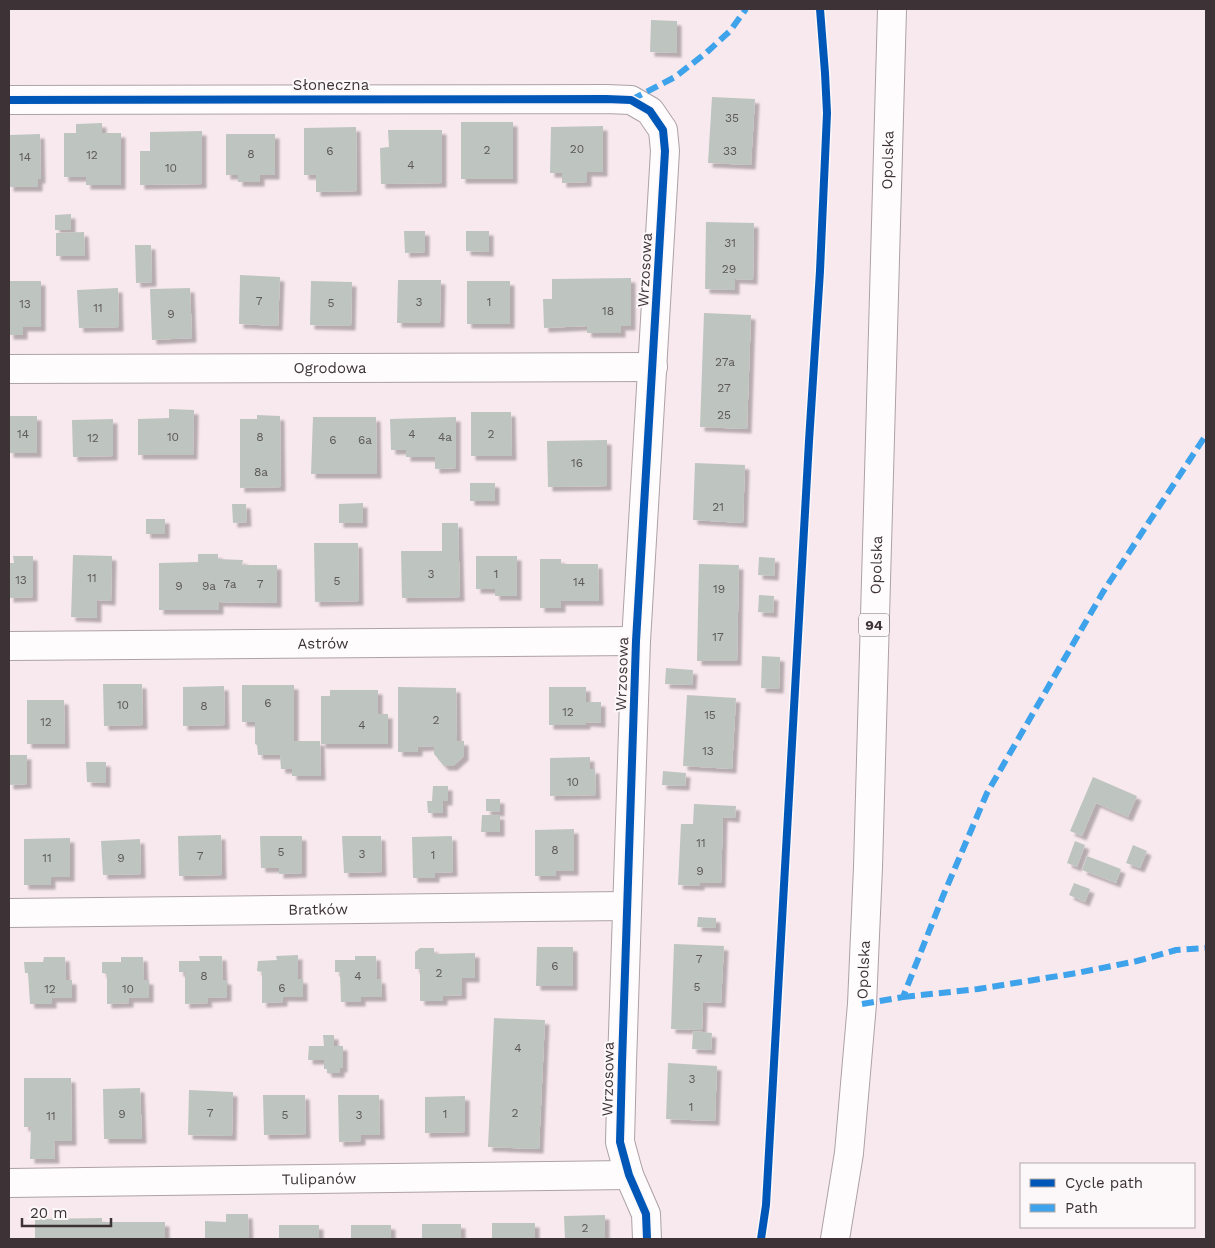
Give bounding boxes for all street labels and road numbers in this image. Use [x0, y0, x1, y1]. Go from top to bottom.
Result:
street label: Słoneczna [293, 76, 370, 94]
street label: Opolska [878, 130, 898, 190]
street label: Wrzosowa [634, 232, 656, 308]
street label: Ogrodowa [293, 359, 367, 377]
street label: Opolska [867, 535, 886, 595]
road number: 94 [859, 614, 889, 636]
street label: Astrów [297, 634, 349, 653]
street label: Wrzosowa [612, 636, 632, 712]
street label: Bratków [288, 900, 348, 919]
street label: Opolska [853, 939, 874, 1000]
street label: Wrzosowa [598, 1041, 618, 1116]
street label: Tulipanów [282, 1170, 357, 1188]

